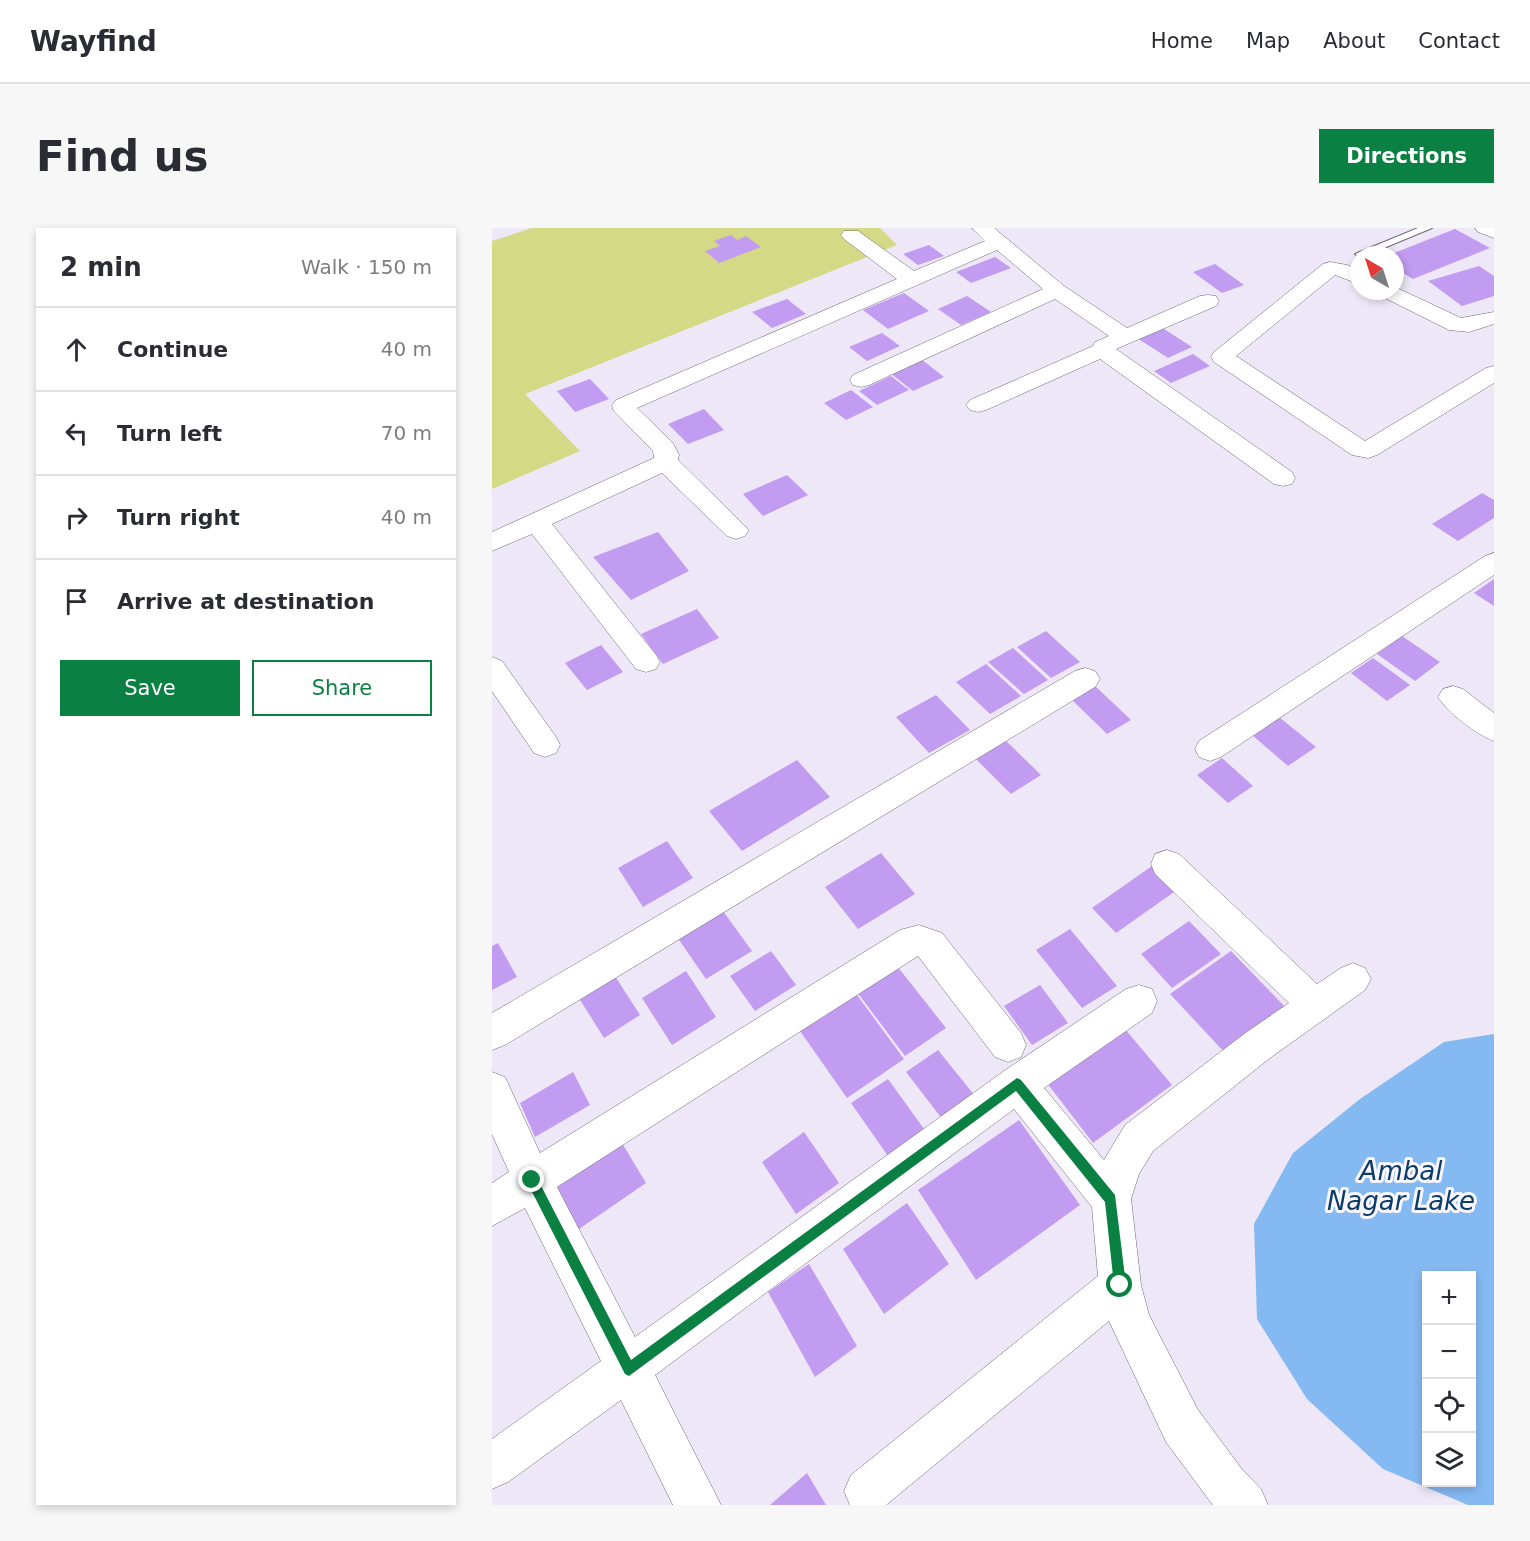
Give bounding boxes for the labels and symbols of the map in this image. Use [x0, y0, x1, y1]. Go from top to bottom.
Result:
north arrow [1350, 246, 1404, 300]
water label: Ambal Nagar Lake [1327, 1156, 1475, 1216]
route end [518, 1166, 544, 1192]
route start [1106, 1271, 1132, 1297]

